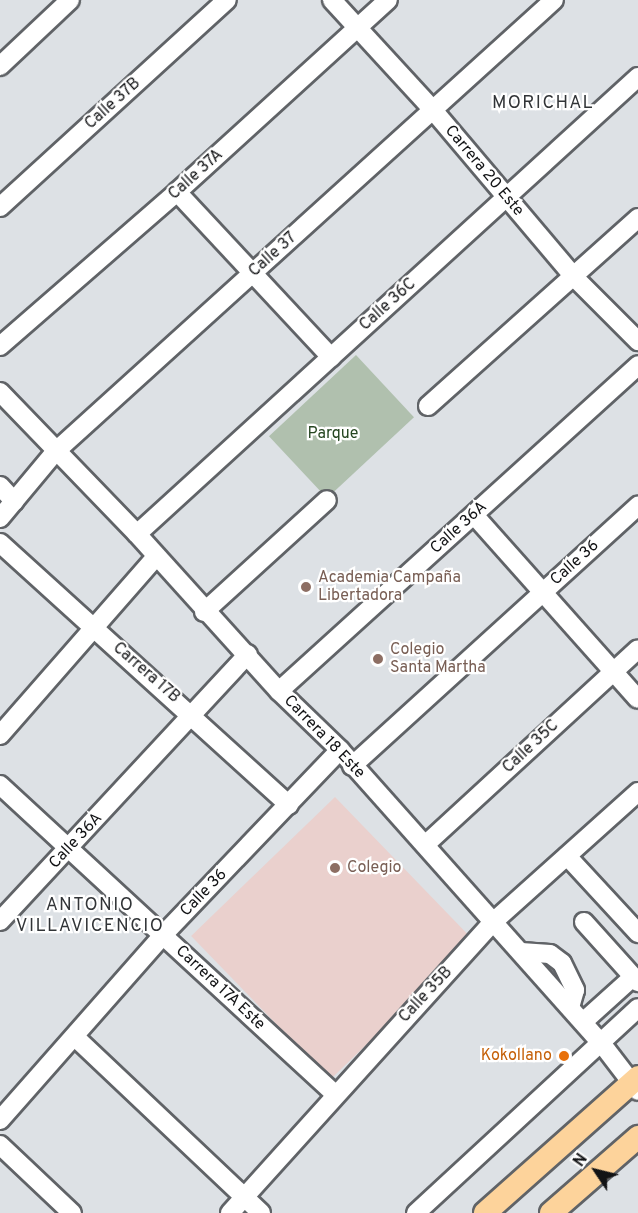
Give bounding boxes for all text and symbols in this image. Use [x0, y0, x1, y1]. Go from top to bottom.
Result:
street label: Calle 37B [81, 74, 145, 134]
district label: MORICHAL [492, 93, 594, 115]
street label: Carrera 20 Este [440, 122, 528, 220]
street label: Calle 37A [165, 146, 227, 204]
street label: Calle 37 [245, 229, 301, 281]
street label: Calle 36C [356, 275, 420, 335]
park label: Parque [308, 424, 358, 444]
street label: Calle 36A [427, 498, 491, 558]
street label: Calle 36 [547, 536, 603, 590]
place label: Academia Campaña Libertadora [318, 568, 461, 606]
marker: Academia Campaña Libertadora [299, 580, 313, 594]
street label: Carrera 17B [109, 639, 183, 707]
place label: Colegio Santa Martha [390, 640, 486, 678]
marker: Colegio Santa Martha [371, 652, 385, 666]
street label: Carrera 18 Este [279, 691, 369, 783]
street label: Calle 35C [499, 716, 563, 778]
street label: Calle 36A [45, 809, 107, 873]
place label: Colegio [347, 858, 401, 878]
marker: Colegio [328, 861, 342, 875]
street label: Calle 36 [177, 865, 231, 921]
district label: ANTONIO VILLAVICENCIO [16, 896, 164, 938]
street label: Carrera 17A Este [171, 941, 269, 1035]
street label: Calle 35B [395, 963, 457, 1027]
place label: Kokollano [481, 1046, 552, 1066]
marker: Kokollano [557, 1049, 571, 1063]
north arrow [566, 1141, 626, 1201]
text: N [570, 1150, 593, 1171]

